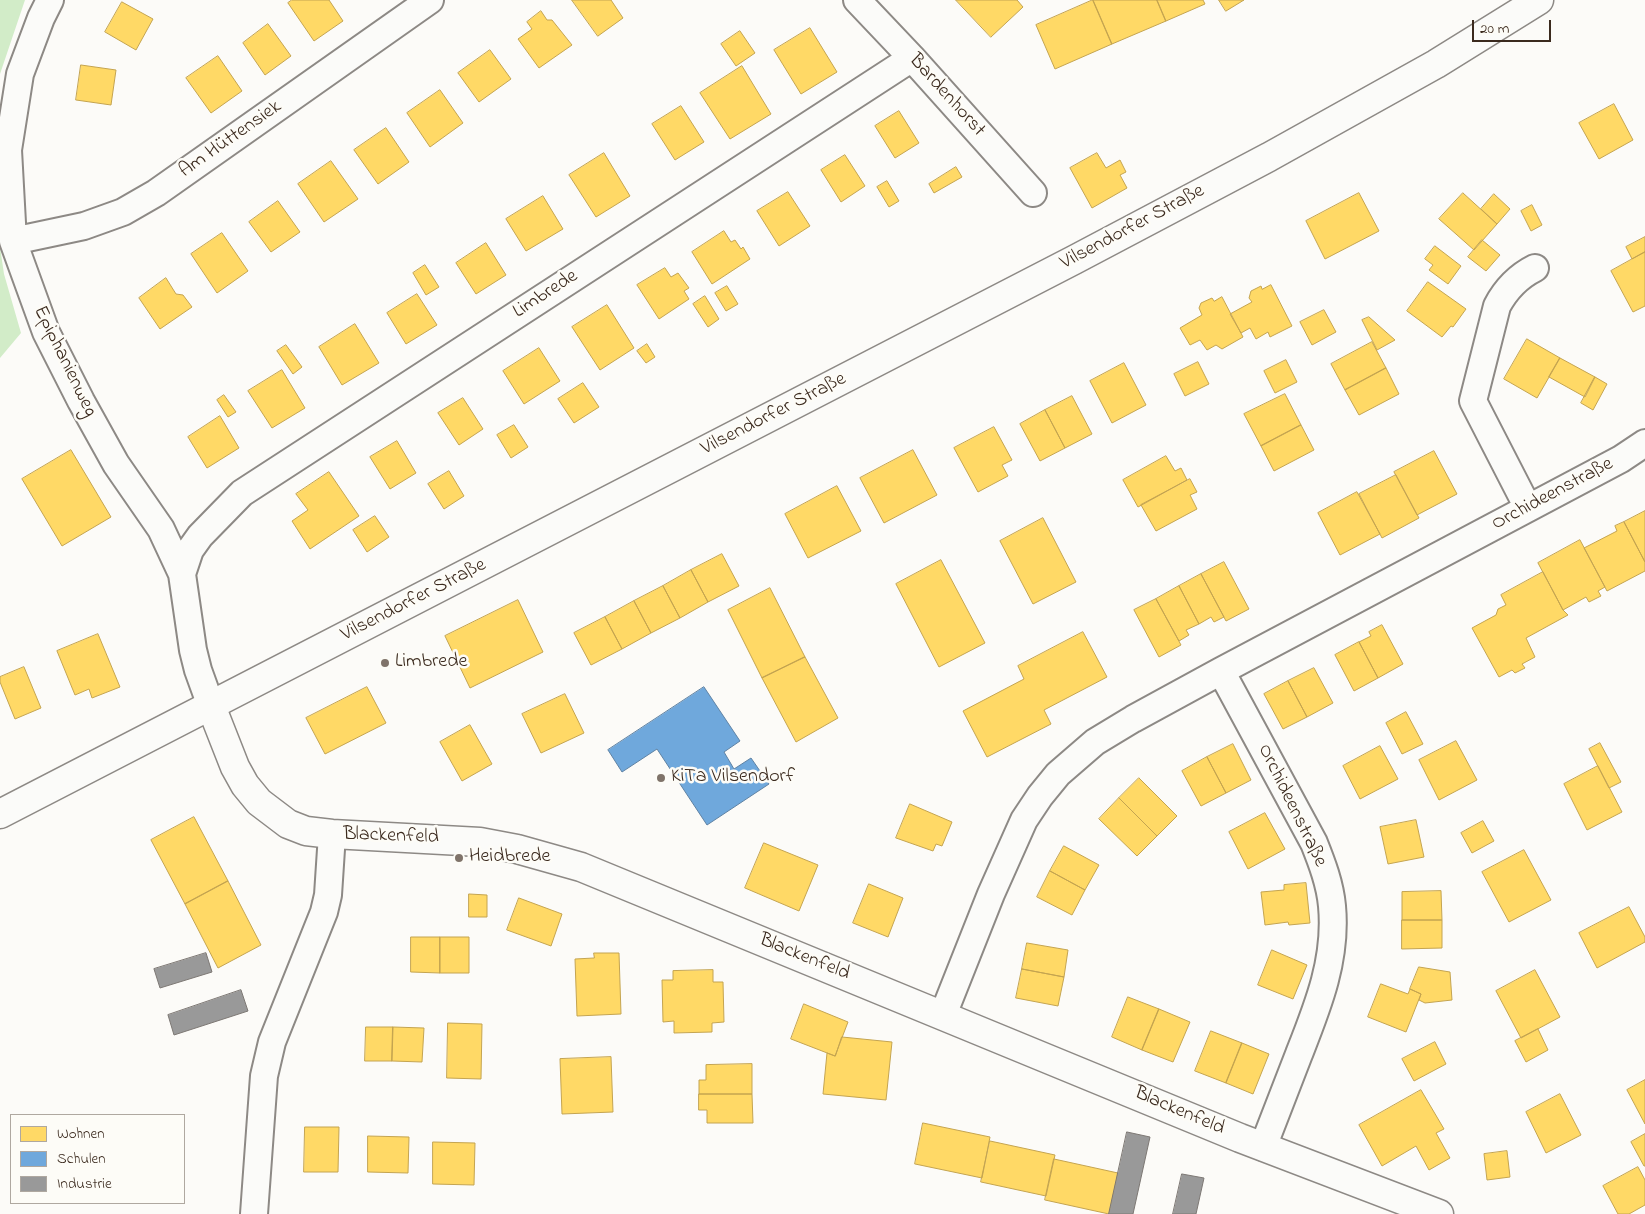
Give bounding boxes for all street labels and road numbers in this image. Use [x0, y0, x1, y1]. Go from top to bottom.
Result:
street label: Bardenhorst [902, 50, 990, 142]
street label: Am Hüttensiek [175, 96, 287, 184]
street label: Vilsendorfer Straße [1057, 180, 1209, 276]
street label: Limbrede [509, 265, 583, 325]
street label: Epiphanienweg [27, 303, 101, 421]
street label: Vilsendorfer Straße [697, 368, 851, 462]
street label: Orchideenstraße [1488, 453, 1618, 537]
street label: Vilsendorfer Straße [337, 554, 491, 648]
street label: Orchideenstraße [1251, 741, 1331, 871]
street label: Blackenfeld [343, 823, 439, 851]
street label: Blackenfeld [755, 929, 853, 987]
street label: Blackenfeld [1130, 1082, 1228, 1142]

